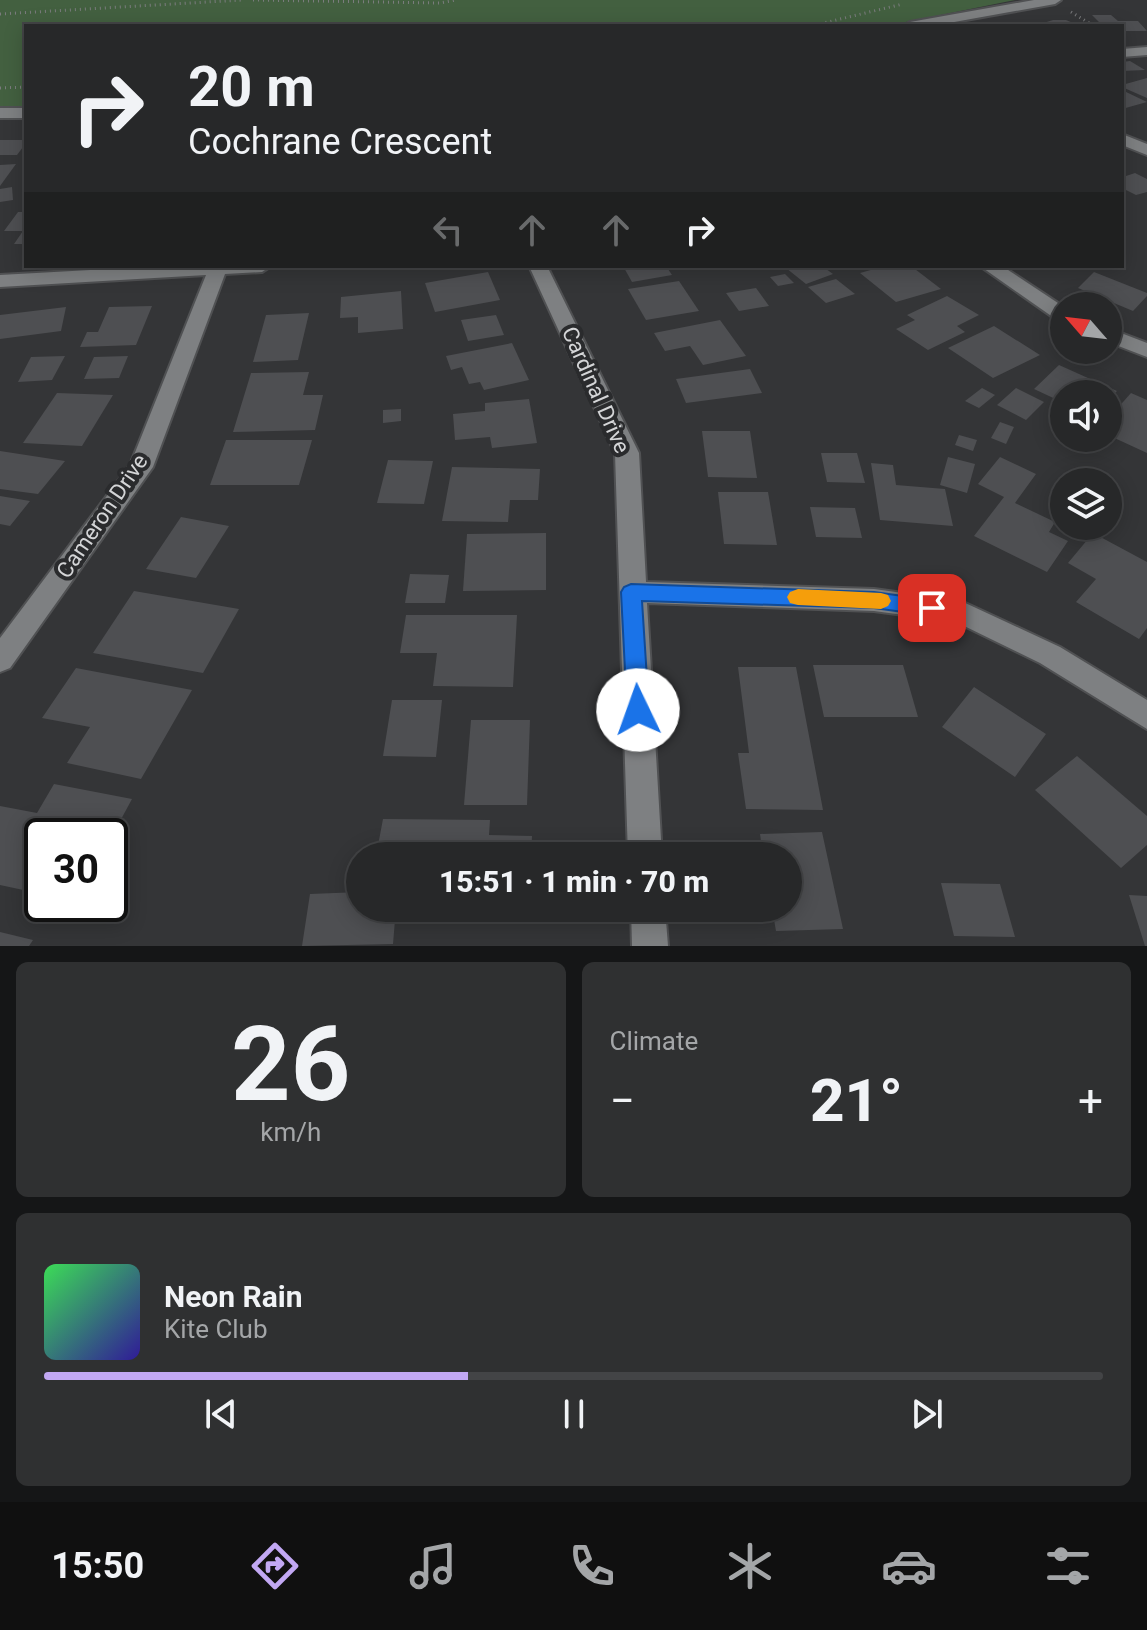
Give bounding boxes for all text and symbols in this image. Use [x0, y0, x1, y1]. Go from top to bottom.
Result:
text: 20 m [188, 54, 315, 120]
icon: right [56, 56, 160, 160]
text: Cochrane Crescent [188, 121, 492, 163]
icon: left [426, 208, 470, 252]
icon: ahead [510, 208, 554, 252]
icon: ahead [594, 208, 638, 252]
icon: right [678, 208, 722, 252]
north arrow [1050, 292, 1122, 364]
map controls [1050, 292, 1122, 540]
street label: Cardinal Drive [557, 323, 635, 457]
button: sound [1050, 380, 1122, 452]
street label: Cameron Drive [51, 449, 153, 583]
button: layers [1050, 468, 1122, 540]
pin [898, 574, 966, 642]
icon: arrive [910, 586, 954, 630]
position arrow [596, 668, 680, 752]
speed limit sign: 30 [24, 818, 128, 922]
text: 15:51 · 1 min · 70 m [439, 864, 709, 899]
text: 26 [231, 1004, 350, 1125]
text: Climate [610, 1026, 698, 1056]
text: 21° [810, 1065, 903, 1136]
text: − [610, 1075, 635, 1127]
text: + [1078, 1075, 1103, 1127]
text: km/h [260, 1117, 321, 1147]
text: Neon Rain [164, 1279, 303, 1314]
text: Kite Club [164, 1314, 268, 1344]
icon: previous [199, 1392, 243, 1436]
icon: pause [552, 1392, 596, 1436]
icon: next [905, 1392, 949, 1436]
icon: directions [247, 1538, 303, 1594]
icon: music [405, 1538, 461, 1594]
icon: phone [564, 1538, 620, 1594]
icon: climate [722, 1538, 778, 1594]
icon: car [881, 1538, 937, 1594]
icon: filters [1040, 1538, 1096, 1594]
text: 15:50 [51, 1545, 144, 1587]

